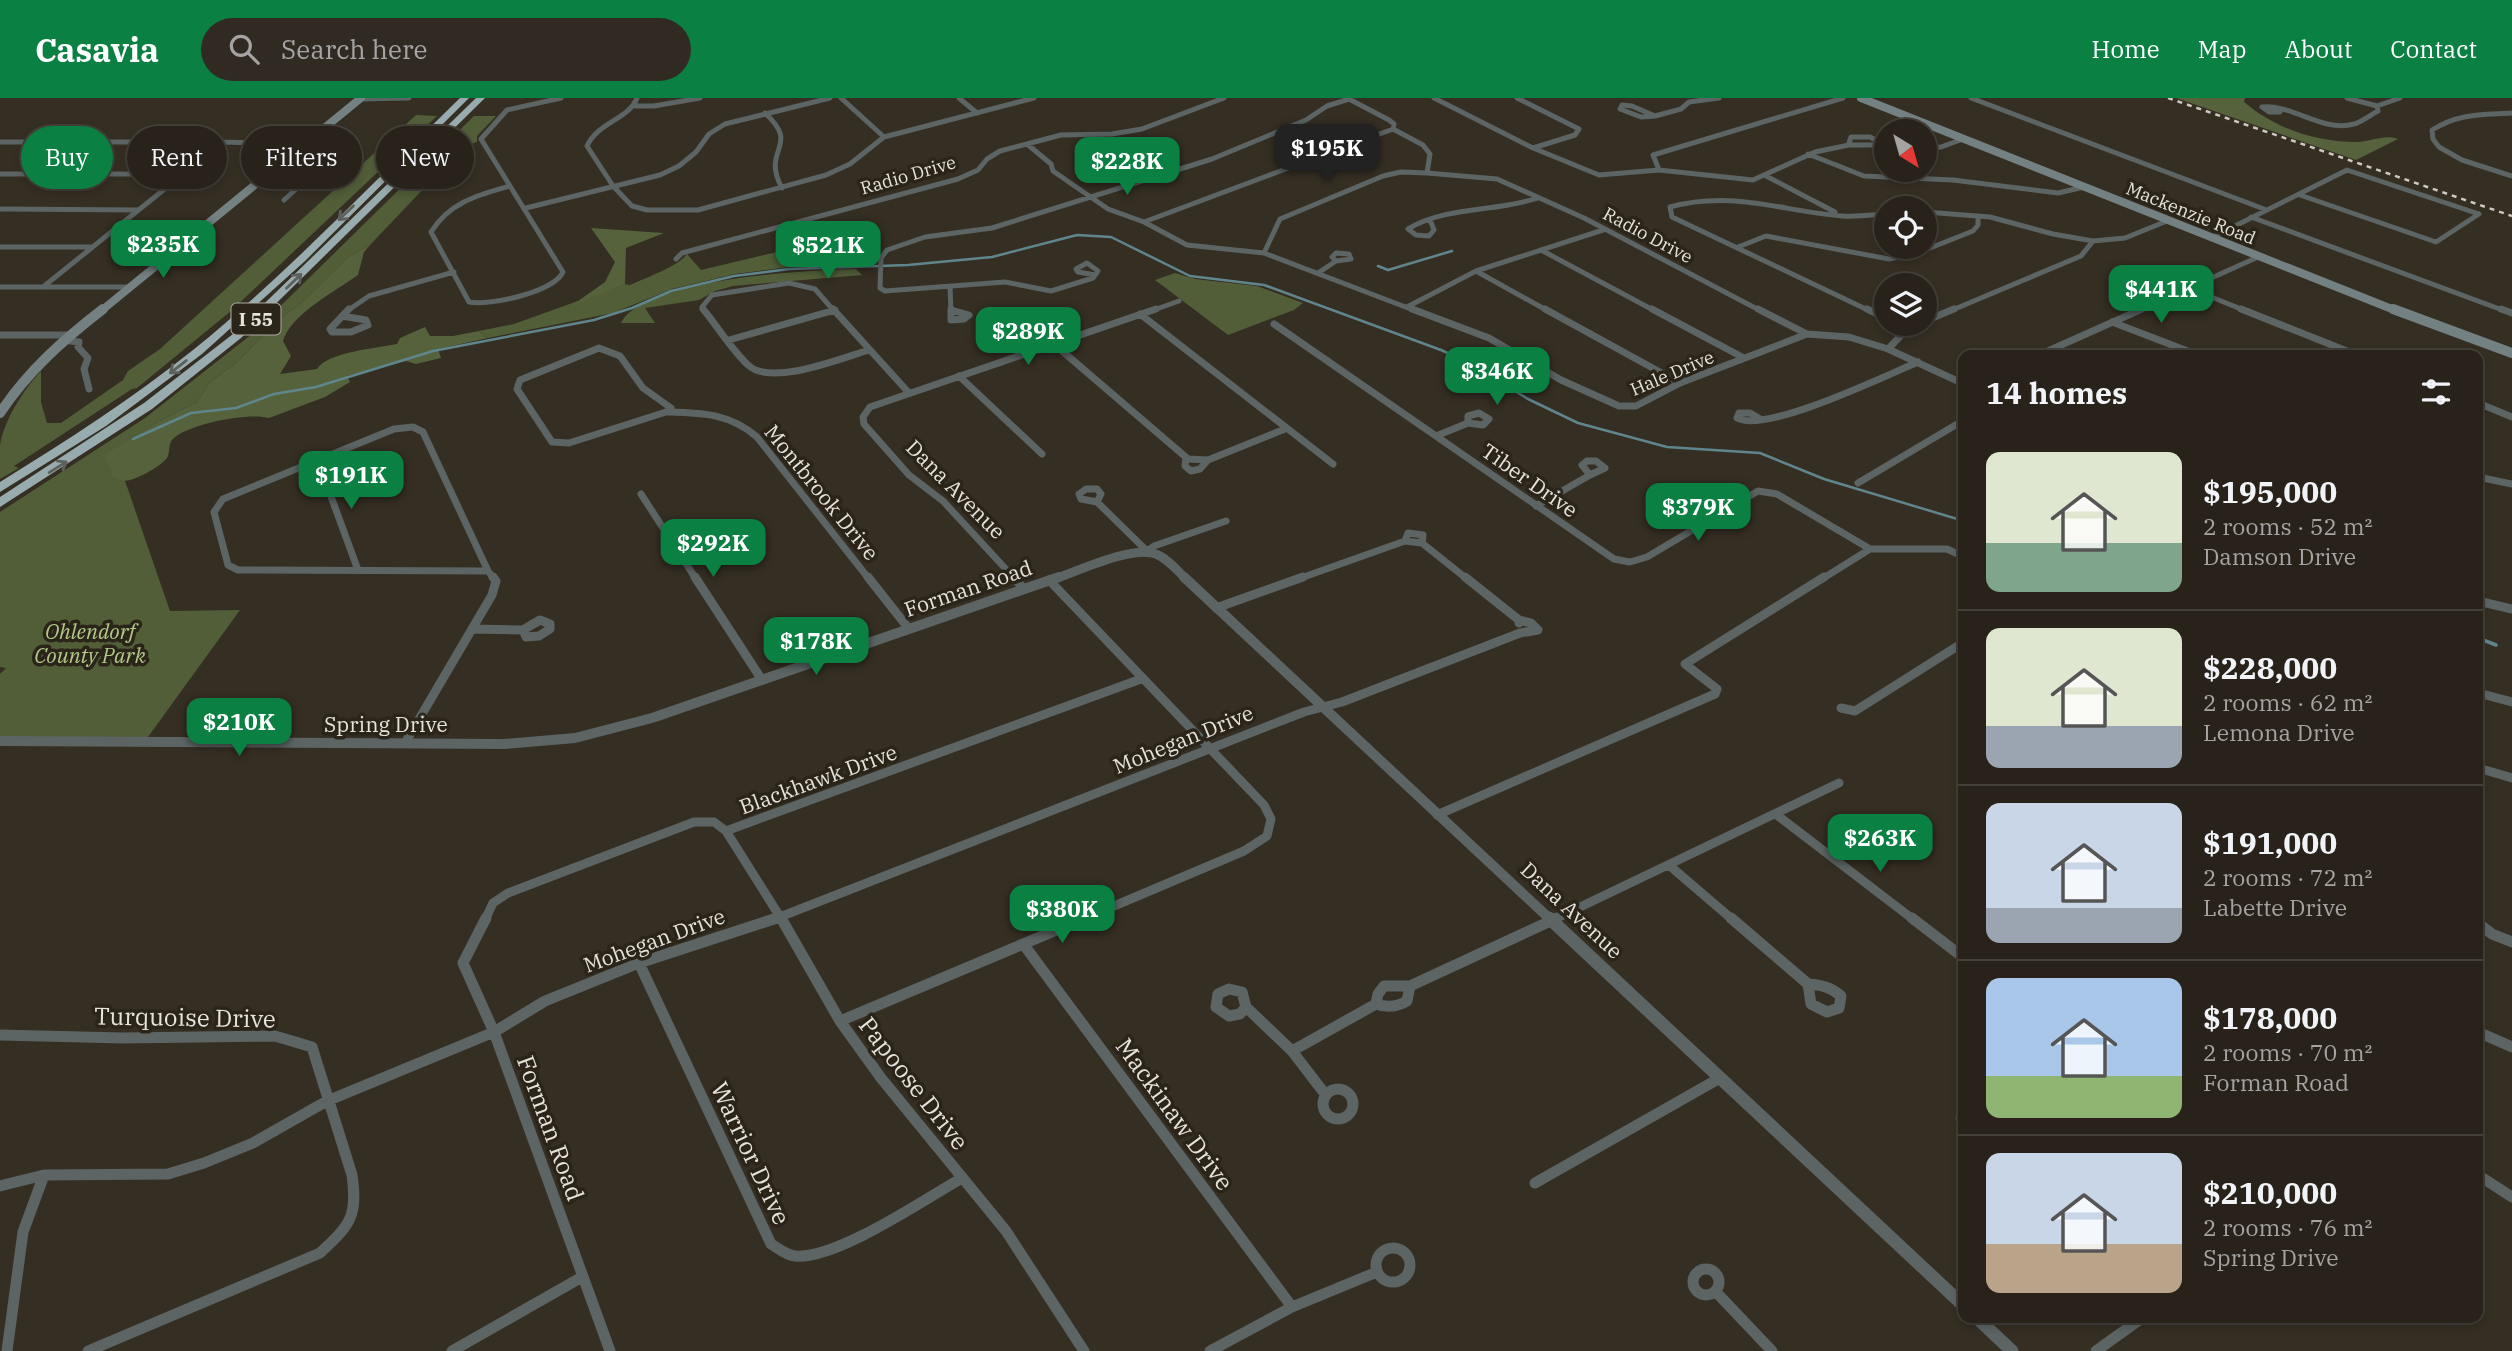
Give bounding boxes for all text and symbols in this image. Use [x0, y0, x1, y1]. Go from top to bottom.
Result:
search box [201, 18, 691, 81]
text: Casavia [35, 28, 159, 71]
icon: search [225, 30, 263, 68]
text: Search here [281, 32, 427, 66]
text: Home [2092, 33, 2160, 65]
text: Map [2198, 33, 2246, 65]
text: About [2284, 33, 2352, 65]
text: Contact [2390, 33, 2477, 65]
north arrow [1874, 119, 1937, 182]
map controls [1874, 119, 1937, 336]
pin: $195K [1278, 125, 1376, 184]
chip: Buy [21, 126, 113, 189]
chip: Rent [127, 126, 227, 189]
chip: Filters [241, 126, 362, 189]
chip: New [376, 126, 474, 189]
text: $195K [1291, 132, 1363, 162]
pin: $228K [1078, 138, 1176, 197]
text: $228K [1091, 145, 1163, 175]
street label: Radio Drive [858, 150, 958, 200]
street label: Mackenzie Road [2123, 177, 2259, 249]
button: locate [1874, 196, 1937, 259]
street label: Radio Drive [1599, 202, 1697, 268]
one-way arrow [337, 205, 354, 222]
pin: $235K [114, 220, 212, 280]
pin: $521K [779, 222, 877, 281]
text: $235K [127, 228, 199, 258]
text: $521K [792, 229, 864, 259]
pin: $441K [2112, 266, 2210, 325]
one-way arrow [286, 273, 303, 290]
button: layers [1874, 273, 1937, 336]
text: $441K [2125, 273, 2197, 303]
road number: I 55 [232, 304, 280, 334]
pin: $289K [979, 308, 1077, 367]
text: $289K [992, 315, 1064, 345]
street label: Hale Drive [1627, 345, 1717, 401]
pin: $346K [1448, 348, 1546, 407]
text: $346K [1461, 355, 1533, 385]
one-way arrow [169, 360, 188, 375]
text: 14 homes [1986, 373, 2127, 412]
icon: filters [2417, 373, 2455, 411]
street label: Montbrook Drive [759, 418, 885, 566]
street label: Dana Avenue [900, 433, 1012, 545]
street label: Tiber Drive [1476, 437, 1584, 523]
pin: $191K [302, 452, 400, 511]
one-way arrow [48, 459, 67, 474]
text: $191K [315, 459, 387, 489]
text: $195,000 [2203, 472, 2337, 511]
icon: home [2042, 480, 2126, 564]
pin: $379K [1649, 484, 1747, 543]
text: $379K [1662, 491, 1734, 521]
text: 2 rooms · 52 m² [2203, 511, 2373, 541]
pin: $292K [664, 519, 762, 579]
text: $292K [677, 527, 749, 557]
text: Damson Drive [2203, 541, 2356, 571]
street label: Forman Road [900, 553, 1036, 623]
park label: Ohlendorf County Park [34, 617, 147, 669]
pin: $178K [767, 618, 865, 677]
text: $178K [780, 625, 852, 655]
text: $228,000 [2203, 648, 2337, 687]
icon: home [2042, 656, 2126, 740]
text: 2 rooms · 62 m² [2203, 687, 2373, 717]
pin: $210K [190, 698, 288, 758]
street label: Mohegan Drive [1109, 698, 1257, 780]
text: $210K [203, 706, 275, 736]
street label: Spring Drive [324, 710, 448, 738]
text: Lemona Drive [2203, 717, 2355, 747]
street label: Blackhawk Drive [735, 737, 901, 821]
pin: $263K [1831, 814, 1929, 874]
text: $263K [1844, 822, 1916, 852]
text: $191,000 [2203, 823, 2337, 862]
icon: home [2042, 831, 2126, 915]
street label: Dana Avenue [1515, 855, 1629, 965]
text: 2 rooms · 72 m² [2203, 862, 2373, 892]
pin: $380K [1013, 886, 1111, 945]
text: Labette Drive [2203, 892, 2347, 922]
text: $380K [1026, 893, 1098, 923]
street label: Mohegan Drive [579, 901, 729, 979]
text: $178,000 [2203, 998, 2337, 1037]
street label: Turquoise Drive [94, 999, 276, 1035]
icon: home [2042, 1006, 2126, 1090]
street label: Papoose Drive [852, 1010, 976, 1156]
street label: Mackinaw Drive [1109, 1031, 1241, 1197]
text: 2 rooms · 70 m² [2203, 1037, 2373, 1067]
street label: Forman Road [510, 1051, 592, 1205]
text: Forman Road [2203, 1067, 2349, 1097]
street label: Warrior Drive [704, 1076, 798, 1230]
text: $210,000 [2203, 1173, 2337, 1212]
icon: home [2042, 1181, 2126, 1265]
text: 2 rooms · 76 m² [2203, 1212, 2373, 1242]
text: Spring Drive [2203, 1242, 2339, 1272]

